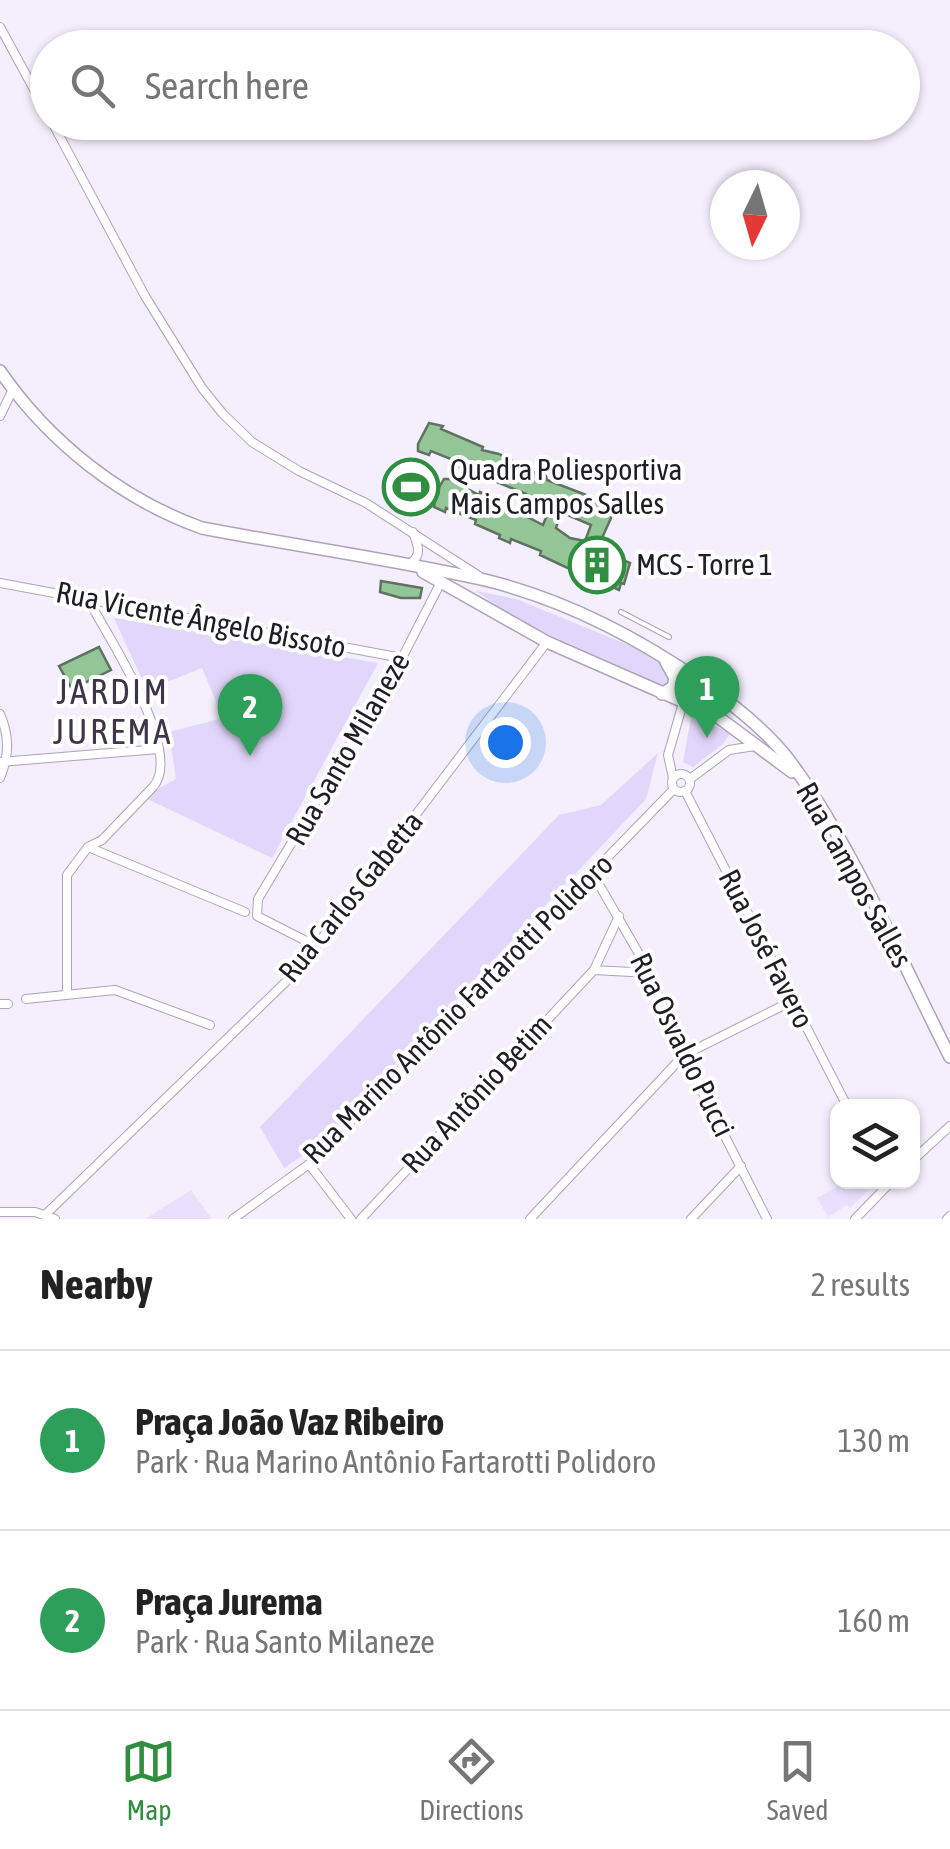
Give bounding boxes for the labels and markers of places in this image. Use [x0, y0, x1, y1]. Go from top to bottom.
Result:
place label: Quadra Poliesportiva Mais Campos Salles [450, 452, 682, 520]
sports icon: Quadra Poliesportiva Mais Campos Salles [381, 457, 441, 517]
building icon: MCS - Torre 1 [567, 535, 627, 595]
place label: MCS - Torre 1 [636, 547, 773, 581]
pin: 1 [674, 656, 740, 738]
pin: 2 [218, 674, 282, 756]

